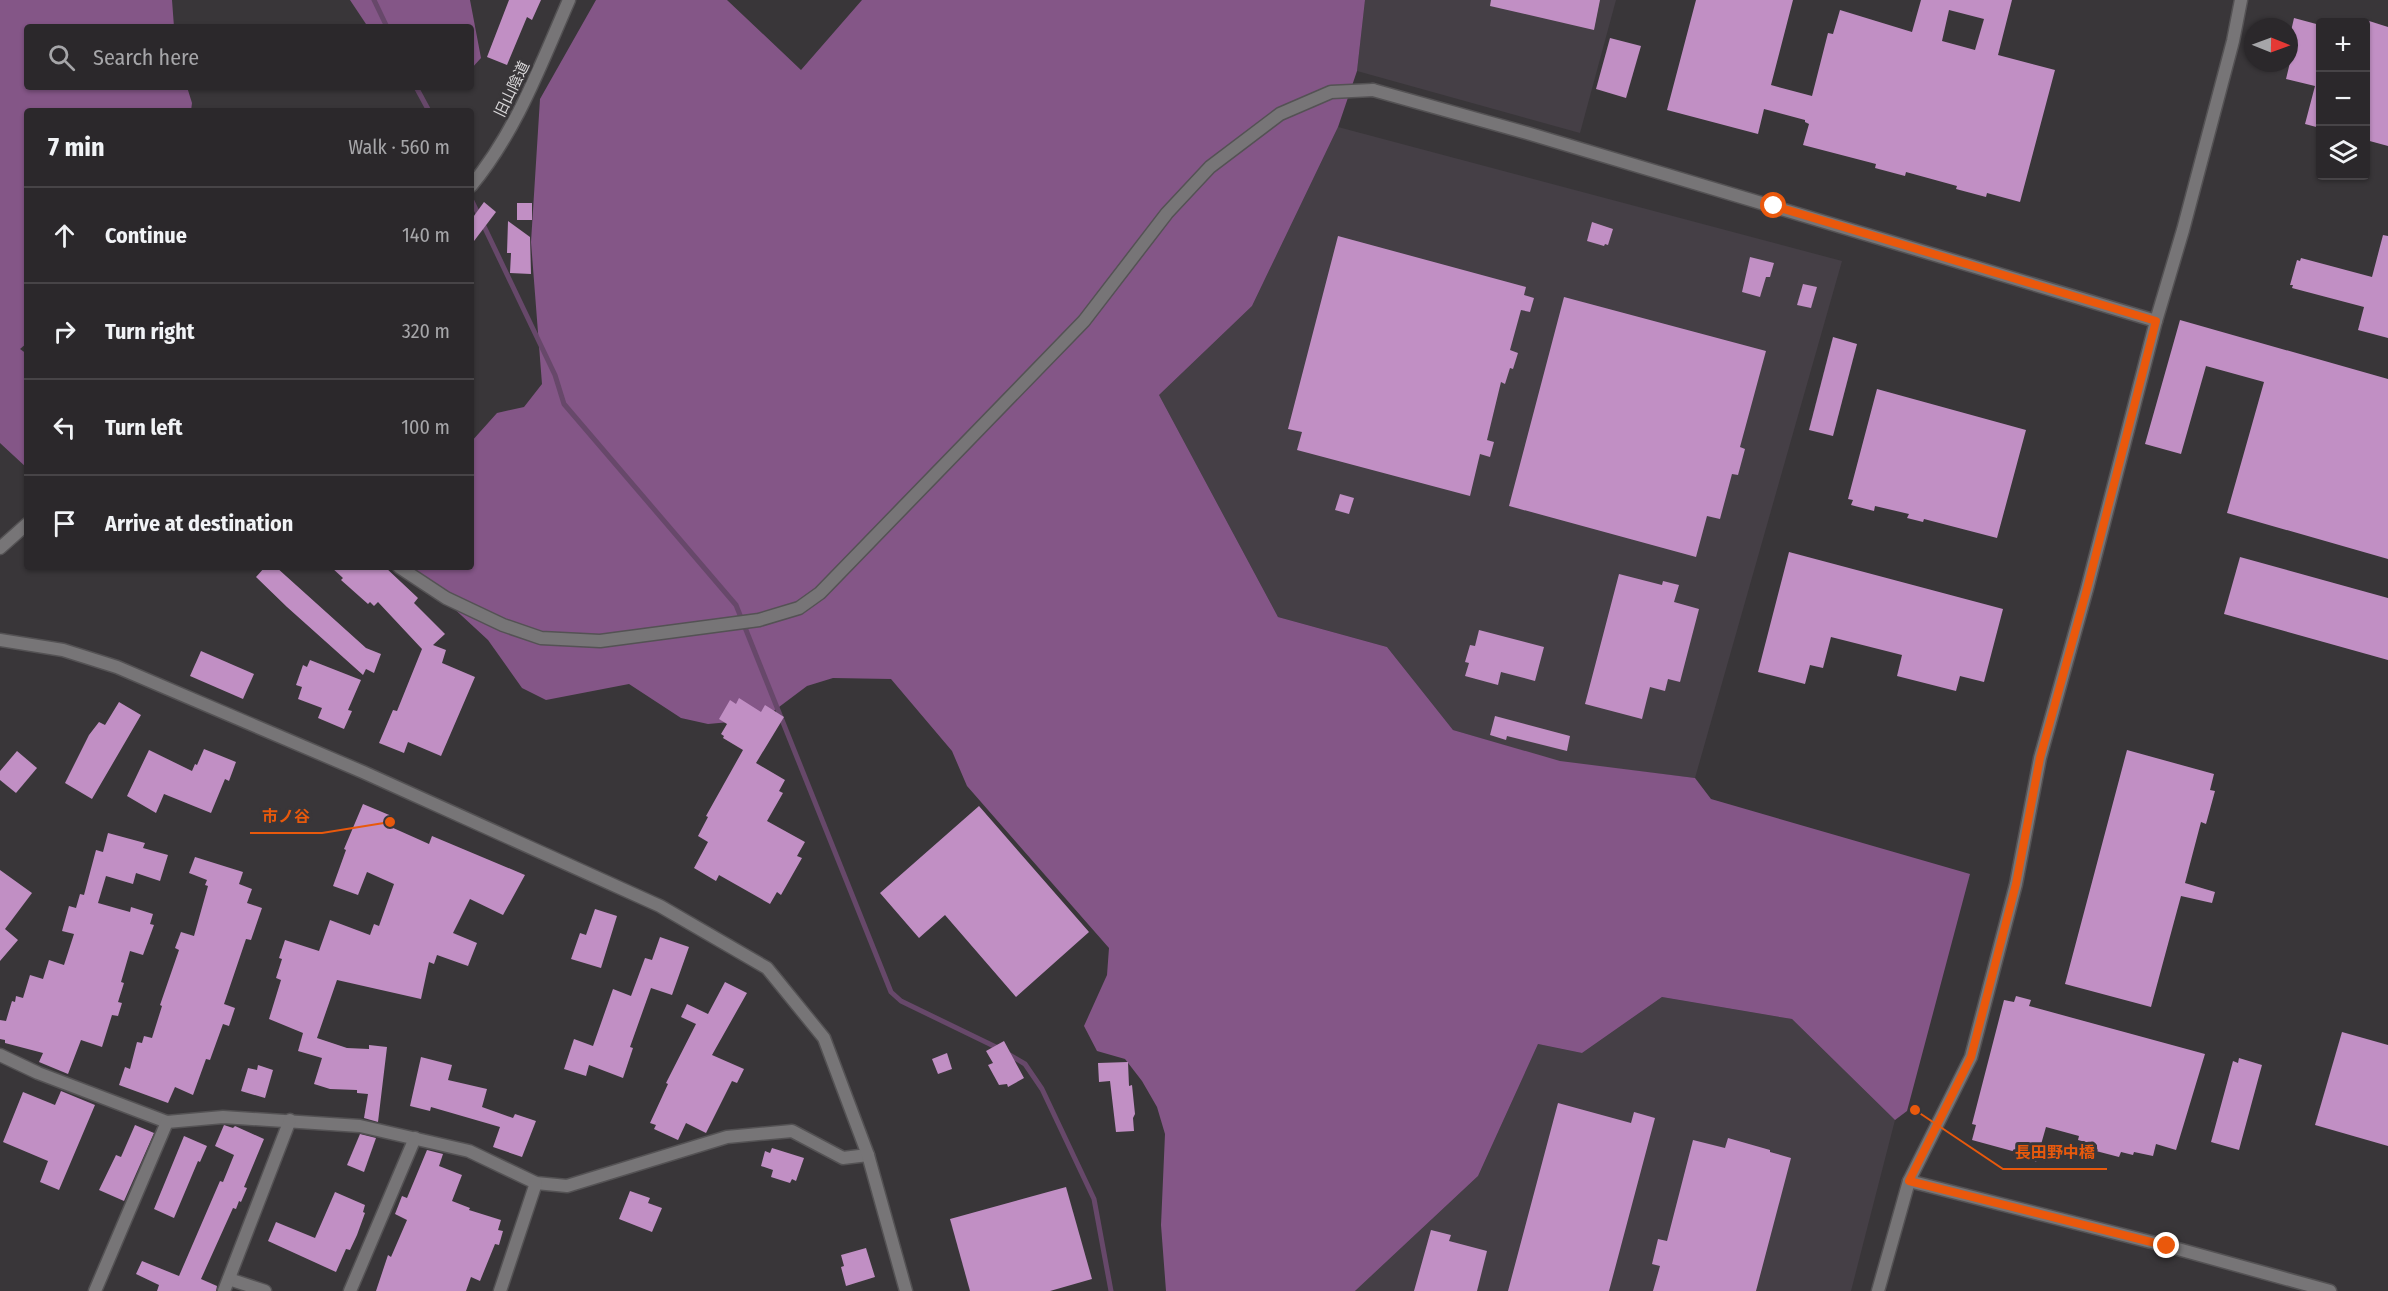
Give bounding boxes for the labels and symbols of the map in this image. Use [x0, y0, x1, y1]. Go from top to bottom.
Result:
north arrow [2244, 18, 2298, 72]
street label: 旧山陰道 [491, 58, 533, 120]
route start [1760, 192, 1786, 218]
callout: 市ノ谷 [250, 799, 322, 833]
text: 市ノ谷 [262, 807, 310, 826]
callout: 長田野中橋 [2003, 1135, 2107, 1169]
text: 長田野中橋 [2015, 1143, 2095, 1162]
route end [2153, 1232, 2179, 1258]

